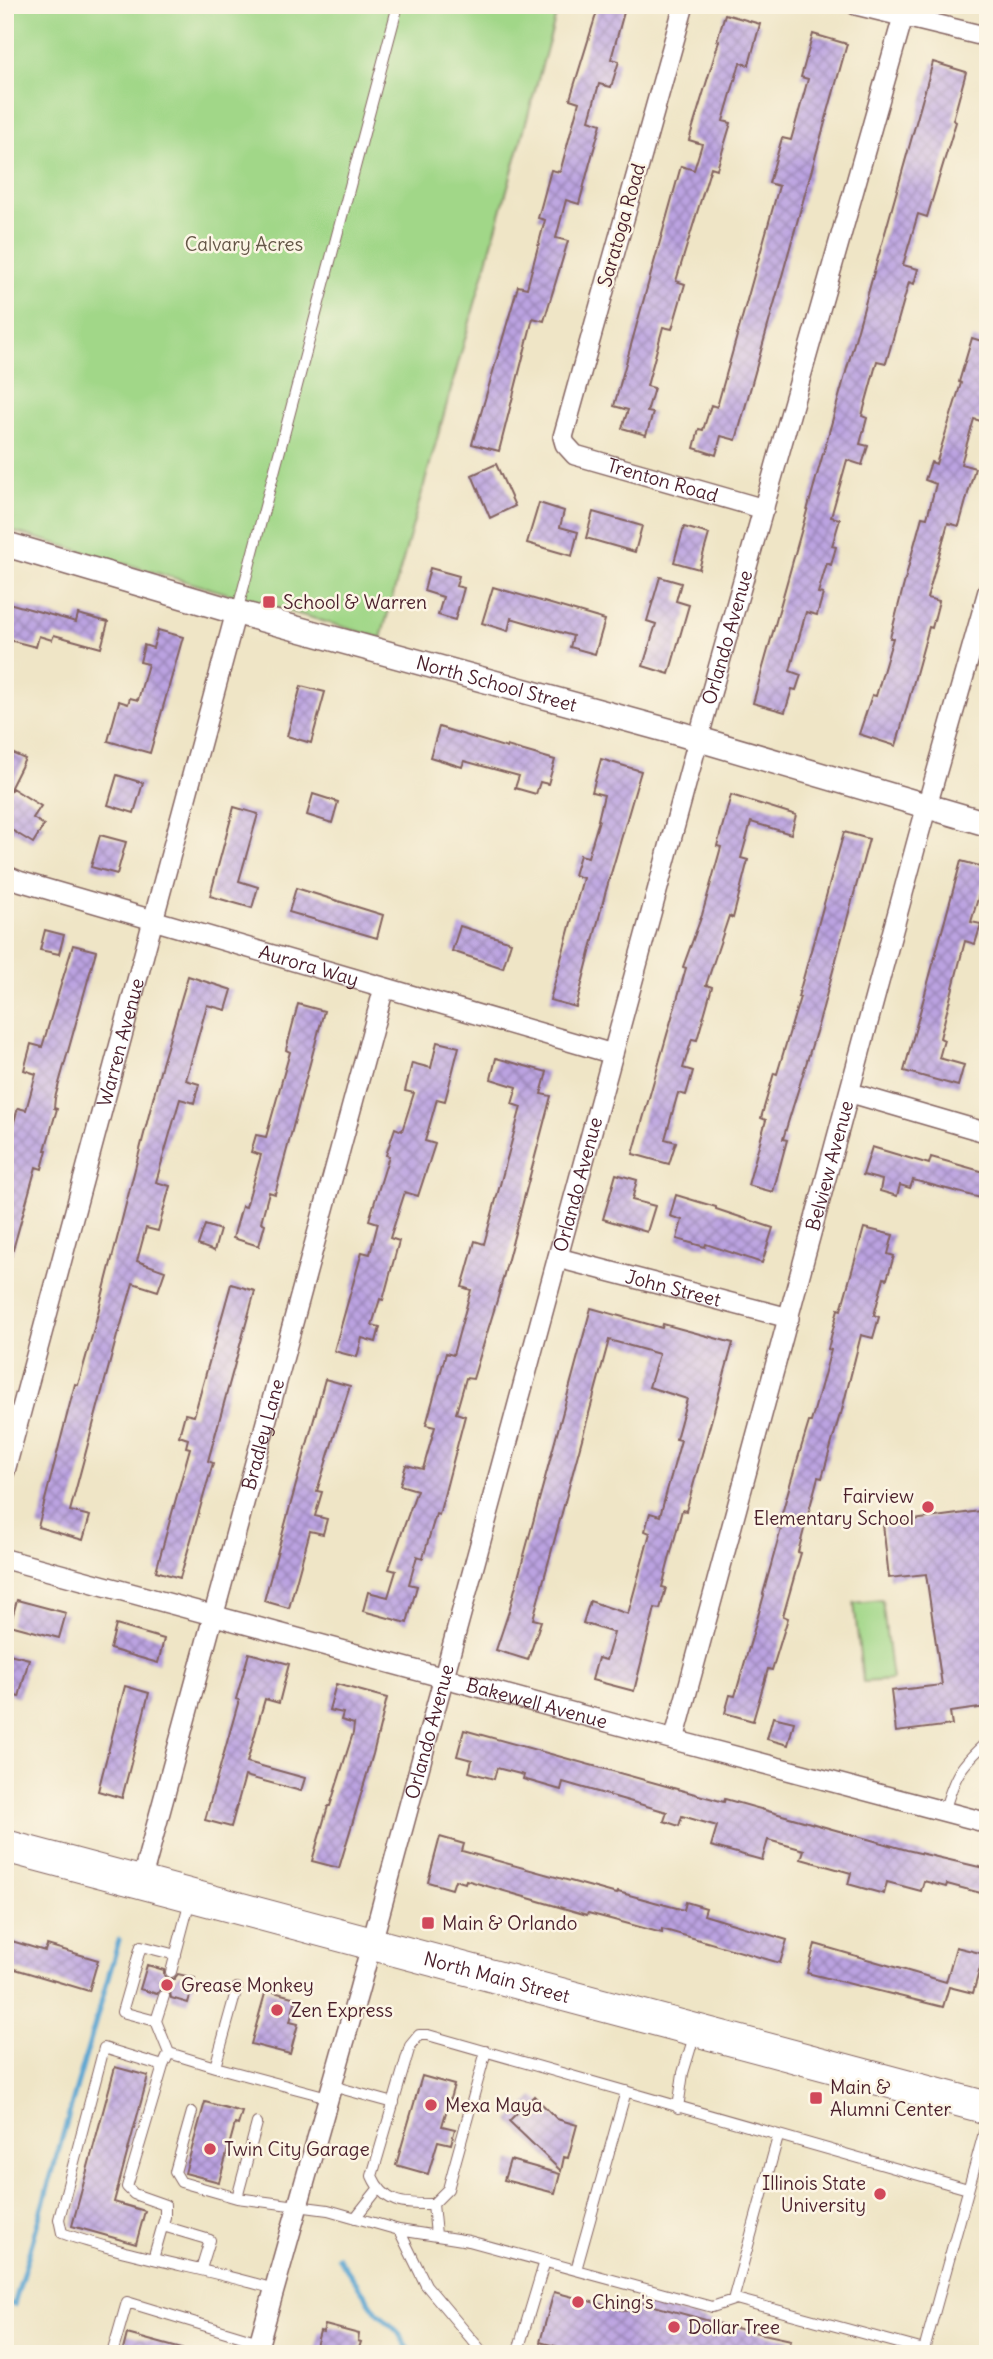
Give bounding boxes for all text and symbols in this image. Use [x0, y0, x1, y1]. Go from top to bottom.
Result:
street label: Saratoga Road [592, 160, 650, 290]
park label: Calvary Acres [185, 232, 303, 256]
street label: Trenton Road [605, 453, 721, 507]
street label: Orlando Avenue [696, 567, 757, 707]
place label: School & Warren [283, 590, 427, 614]
marker: School & Warren [261, 594, 277, 610]
street label: North School Street [414, 650, 580, 717]
street label: Aurora Way [256, 939, 361, 991]
street label: Warren Avenue [92, 975, 149, 1109]
street label: Belview Avenue [800, 1098, 858, 1233]
street label: Orlando Avenue [548, 1114, 607, 1255]
street label: John Street [623, 1264, 723, 1312]
street label: Bradley Lane [236, 1376, 289, 1492]
place label: Fairview Elementary School [753, 1484, 914, 1530]
marker: Fairview Elementary School [920, 1499, 936, 1515]
street label: Orlando Avenue [399, 1662, 459, 1802]
street label: Bakewell Avenue [464, 1672, 610, 1733]
place label: Main & Orlando [442, 1911, 577, 1935]
marker: Main & Orlando [420, 1915, 436, 1931]
street label: North Main Street [421, 1946, 572, 2008]
place label: Grease Monkey [181, 1973, 314, 1997]
marker: Grease Monkey [159, 1977, 175, 1993]
place label: Zen Express [291, 1998, 393, 2022]
marker: Zen Express [269, 2002, 285, 2018]
place label: Main & Alumni Center [830, 2075, 952, 2121]
marker: Main & Alumni Center [808, 2090, 824, 2106]
place label: Mexa Maya [445, 2093, 543, 2117]
marker: Mexa Maya [423, 2097, 439, 2113]
place label: Twin City Garage [224, 2137, 370, 2161]
marker: Twin City Garage [202, 2141, 218, 2157]
place label: Illinois State University [762, 2171, 866, 2217]
marker: Illinois State University [872, 2186, 888, 2202]
place label: Ching's [592, 2290, 654, 2314]
marker: Ching's [570, 2294, 586, 2310]
place label: Dollar Tree [688, 2315, 780, 2339]
marker: Dollar Tree [666, 2319, 682, 2335]

